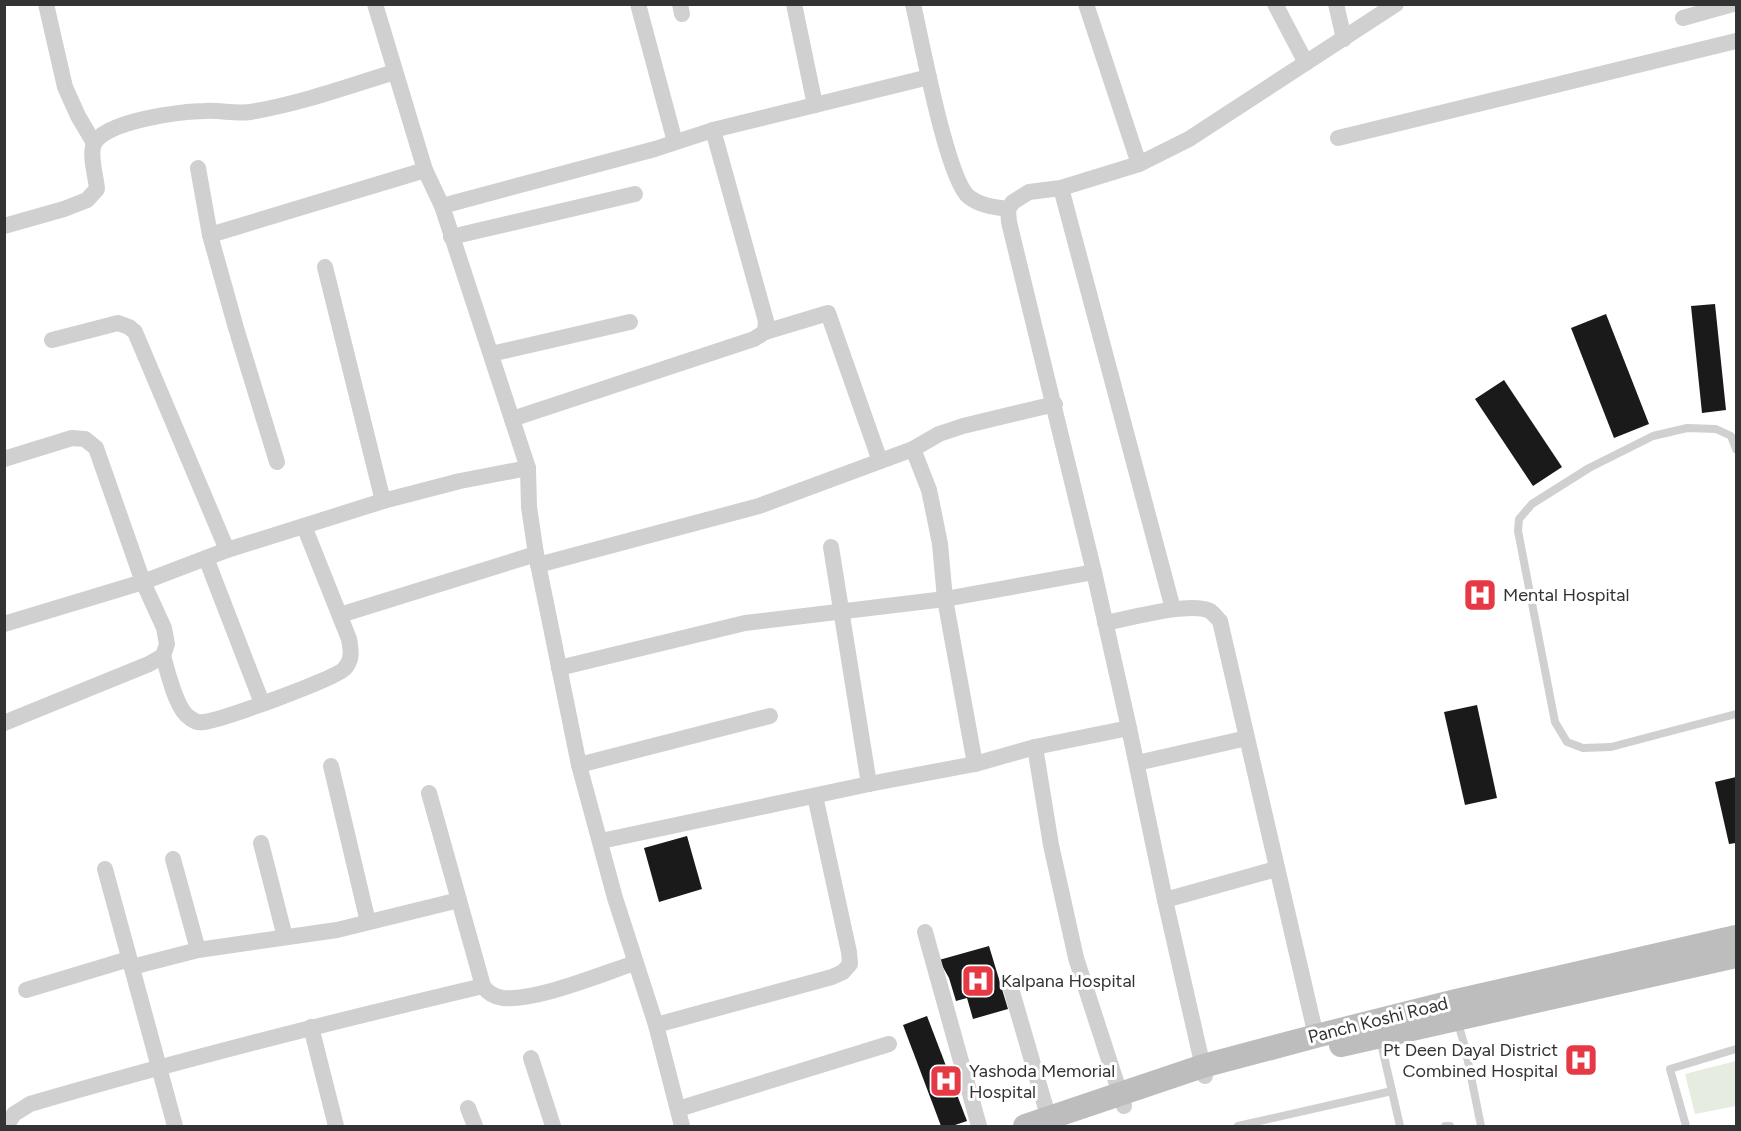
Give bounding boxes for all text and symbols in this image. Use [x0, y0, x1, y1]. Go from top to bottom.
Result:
hospital icon: Mental Hospital [1462, 577, 1498, 613]
place label: Mental Hospital [1503, 584, 1630, 606]
hospital icon: Kalpana Hospital [960, 963, 996, 999]
place label: Kalpana Hospital [1001, 970, 1136, 992]
street label: Panch Koshi Road [1306, 992, 1450, 1048]
place label: Pt Deen Dayal District Combined Hospital [1383, 1039, 1558, 1082]
hospital icon: Pt Deen Dayal District Combined Hospital [1563, 1042, 1599, 1078]
place label: Yashoda Memorial Hospital [969, 1060, 1115, 1103]
hospital icon: Yashoda Memorial Hospital [928, 1063, 964, 1099]

